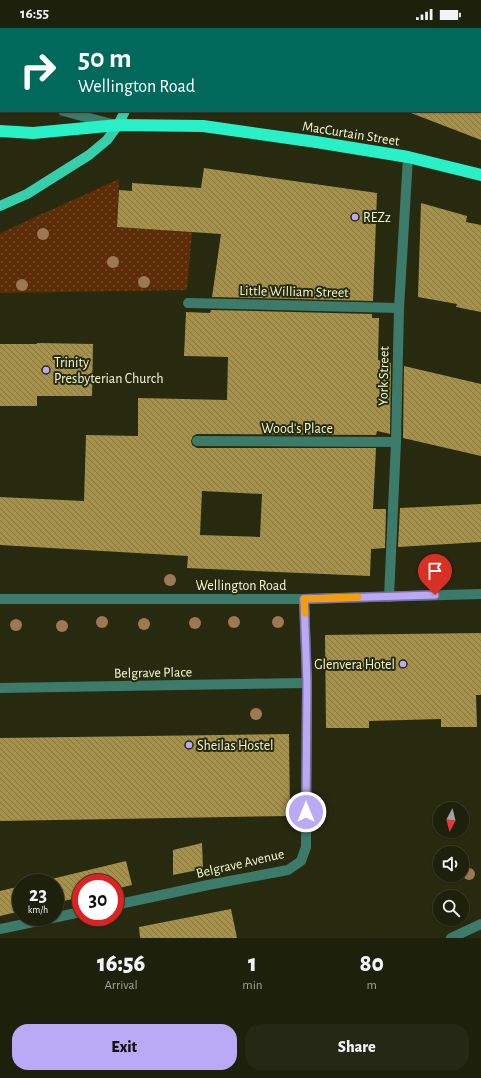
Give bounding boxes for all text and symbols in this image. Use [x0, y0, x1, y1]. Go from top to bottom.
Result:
text: 16:55 [20, 6, 49, 21]
icon: right [12, 44, 64, 96]
text: 50 m [78, 45, 132, 73]
text: Wellington Road [78, 78, 195, 96]
street label: MacCurtain Street [301, 119, 401, 149]
place label: REZz [363, 211, 391, 225]
marker: REZz [350, 212, 360, 222]
street label: Little William Street [239, 284, 349, 300]
street label: York Street [376, 346, 392, 406]
place label: Trinity Presbyterian Church [54, 356, 163, 386]
marker: Trinity Presbyterian Church [41, 365, 51, 375]
street label: Wood's Place [261, 422, 333, 436]
pin [418, 554, 452, 595]
icon: arrive [424, 560, 446, 582]
street label: Wellington Road [195, 579, 287, 593]
place label: Glenvera Hotel [314, 658, 395, 672]
marker: Glenvera Hotel [398, 659, 408, 669]
street label: Belgrave Place [114, 665, 192, 681]
place label: Sheilas Hostel [197, 739, 274, 753]
marker: Sheilas Hostel [184, 740, 194, 750]
position arrow [285, 791, 327, 833]
north arrow [433, 802, 469, 838]
map controls [433, 802, 469, 926]
button: sound [433, 846, 469, 882]
street label: Belgrave Avenue [195, 847, 286, 881]
speed limit sign: 30 [72, 874, 124, 926]
text: 23 [29, 885, 47, 905]
button: search [433, 890, 469, 926]
text: km/h [28, 905, 48, 915]
text: 16:56 [97, 952, 145, 976]
text: 1 [248, 952, 257, 976]
text: 80 [360, 952, 384, 976]
text: Arrival [104, 979, 138, 992]
text: min [242, 979, 263, 992]
text: m [367, 979, 377, 992]
button: Exit [12, 1024, 237, 1070]
button: Share [245, 1024, 469, 1070]

